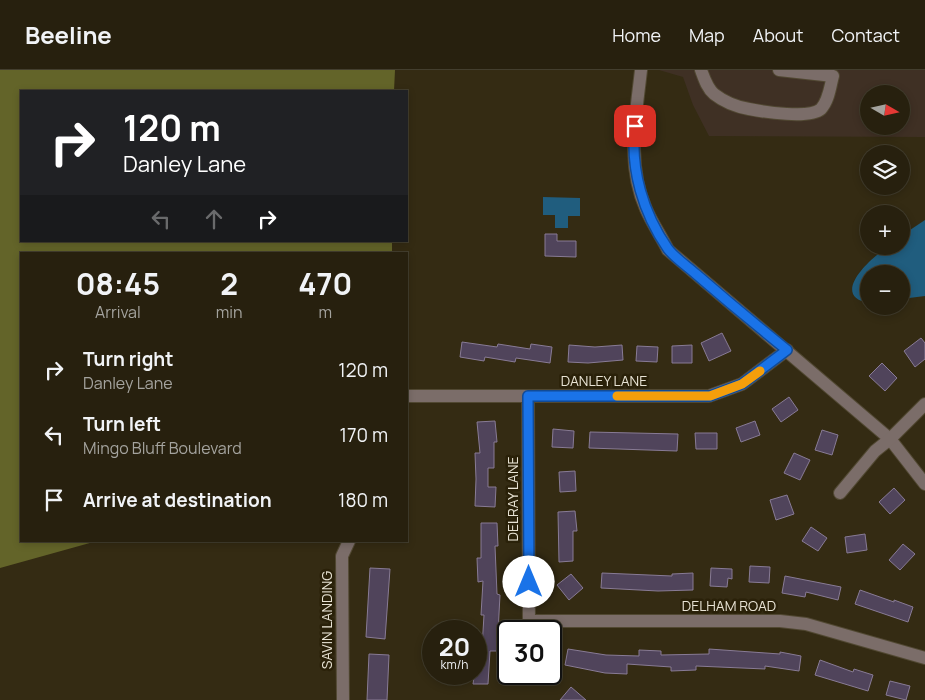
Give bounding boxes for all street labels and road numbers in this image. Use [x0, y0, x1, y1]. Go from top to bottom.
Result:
street label: DANLEY LANE [561, 371, 647, 390]
street label: DELRAY LANE [503, 456, 522, 542]
street label: SAVIN LANDING [317, 571, 336, 669]
street label: DELHAM ROAD [682, 596, 776, 615]

